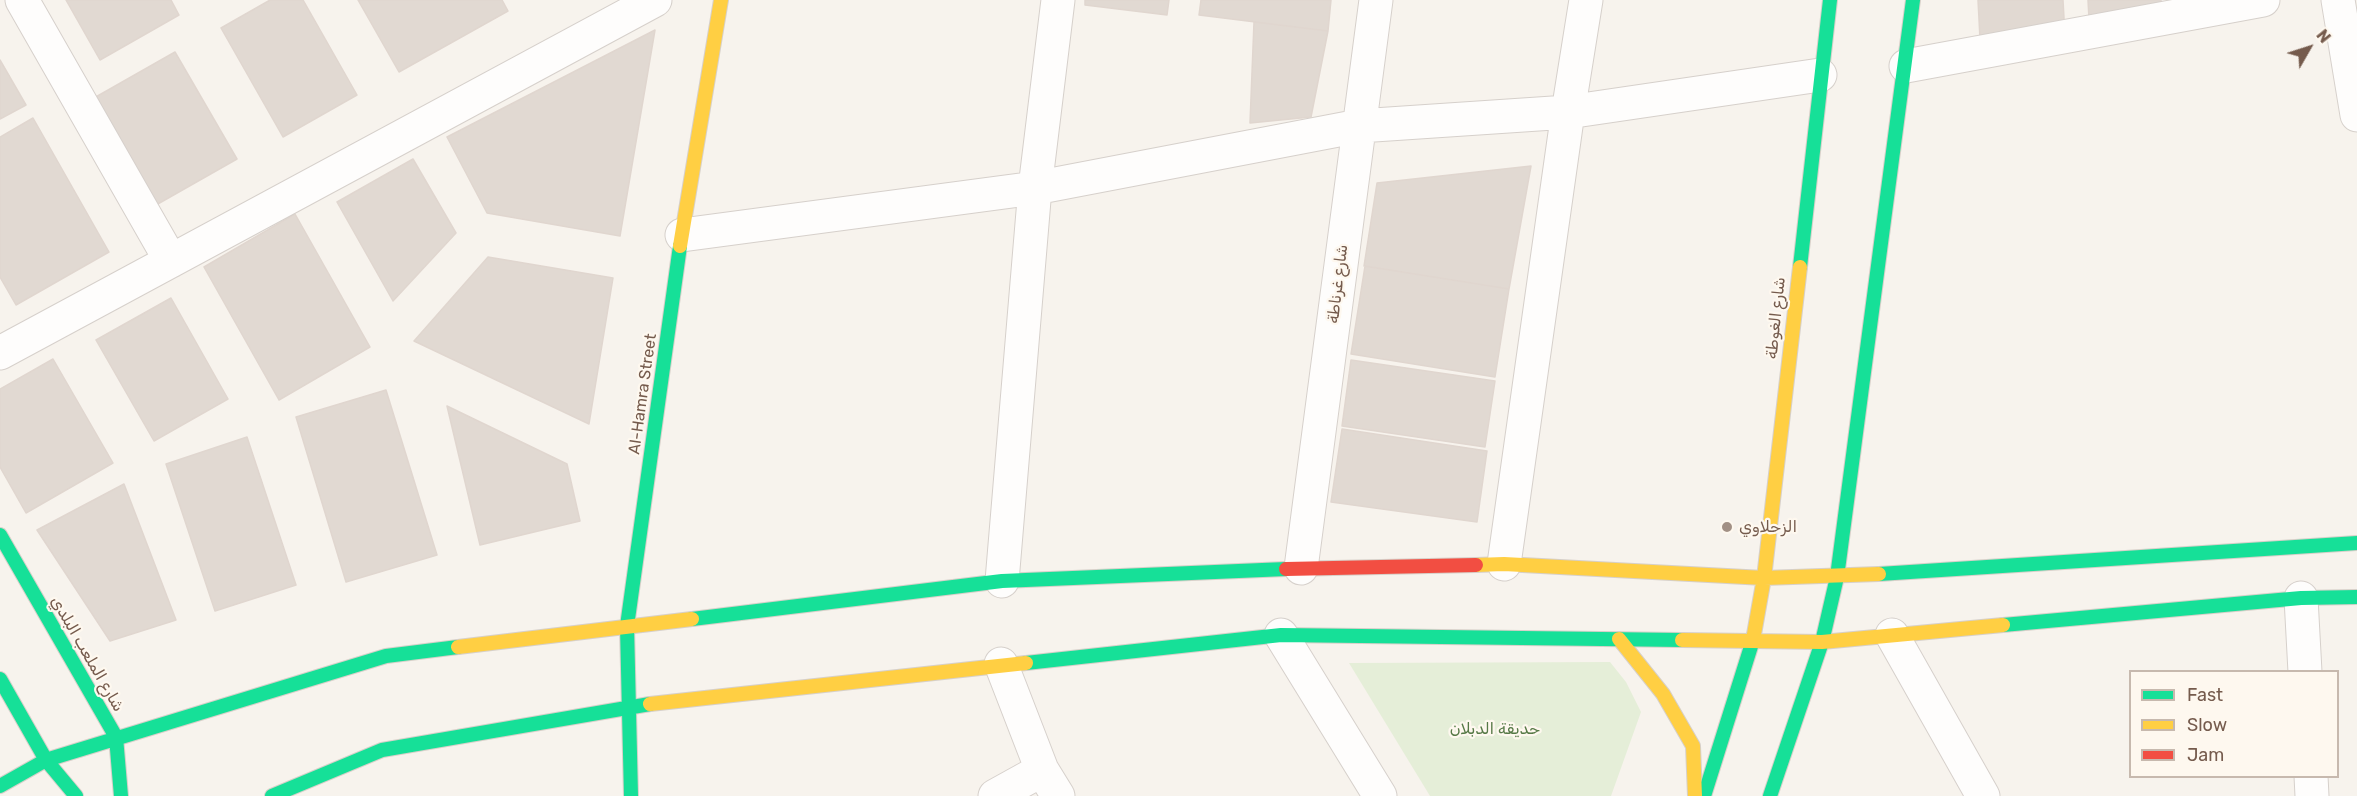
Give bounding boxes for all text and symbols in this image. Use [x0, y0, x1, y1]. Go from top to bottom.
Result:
north arrow [2279, 18, 2339, 78]
text: N [2312, 26, 2334, 47]
street label: شارع غرناطة [1324, 243, 1352, 325]
street label: شارع الغوطة [1762, 276, 1790, 360]
street label: Al-Hamra Street [625, 332, 661, 456]
place label: الزحلاوي [1739, 517, 1797, 537]
marker: الزحلاوي [1720, 520, 1734, 534]
street label: شارع الملعب البلدي [46, 593, 128, 715]
legend [2129, 670, 2339, 778]
text: Fast [2187, 684, 2223, 706]
text: Slow [2187, 714, 2227, 736]
park label: حديقة الدبلان [1450, 719, 1540, 739]
text: Jam [2187, 744, 2224, 766]

